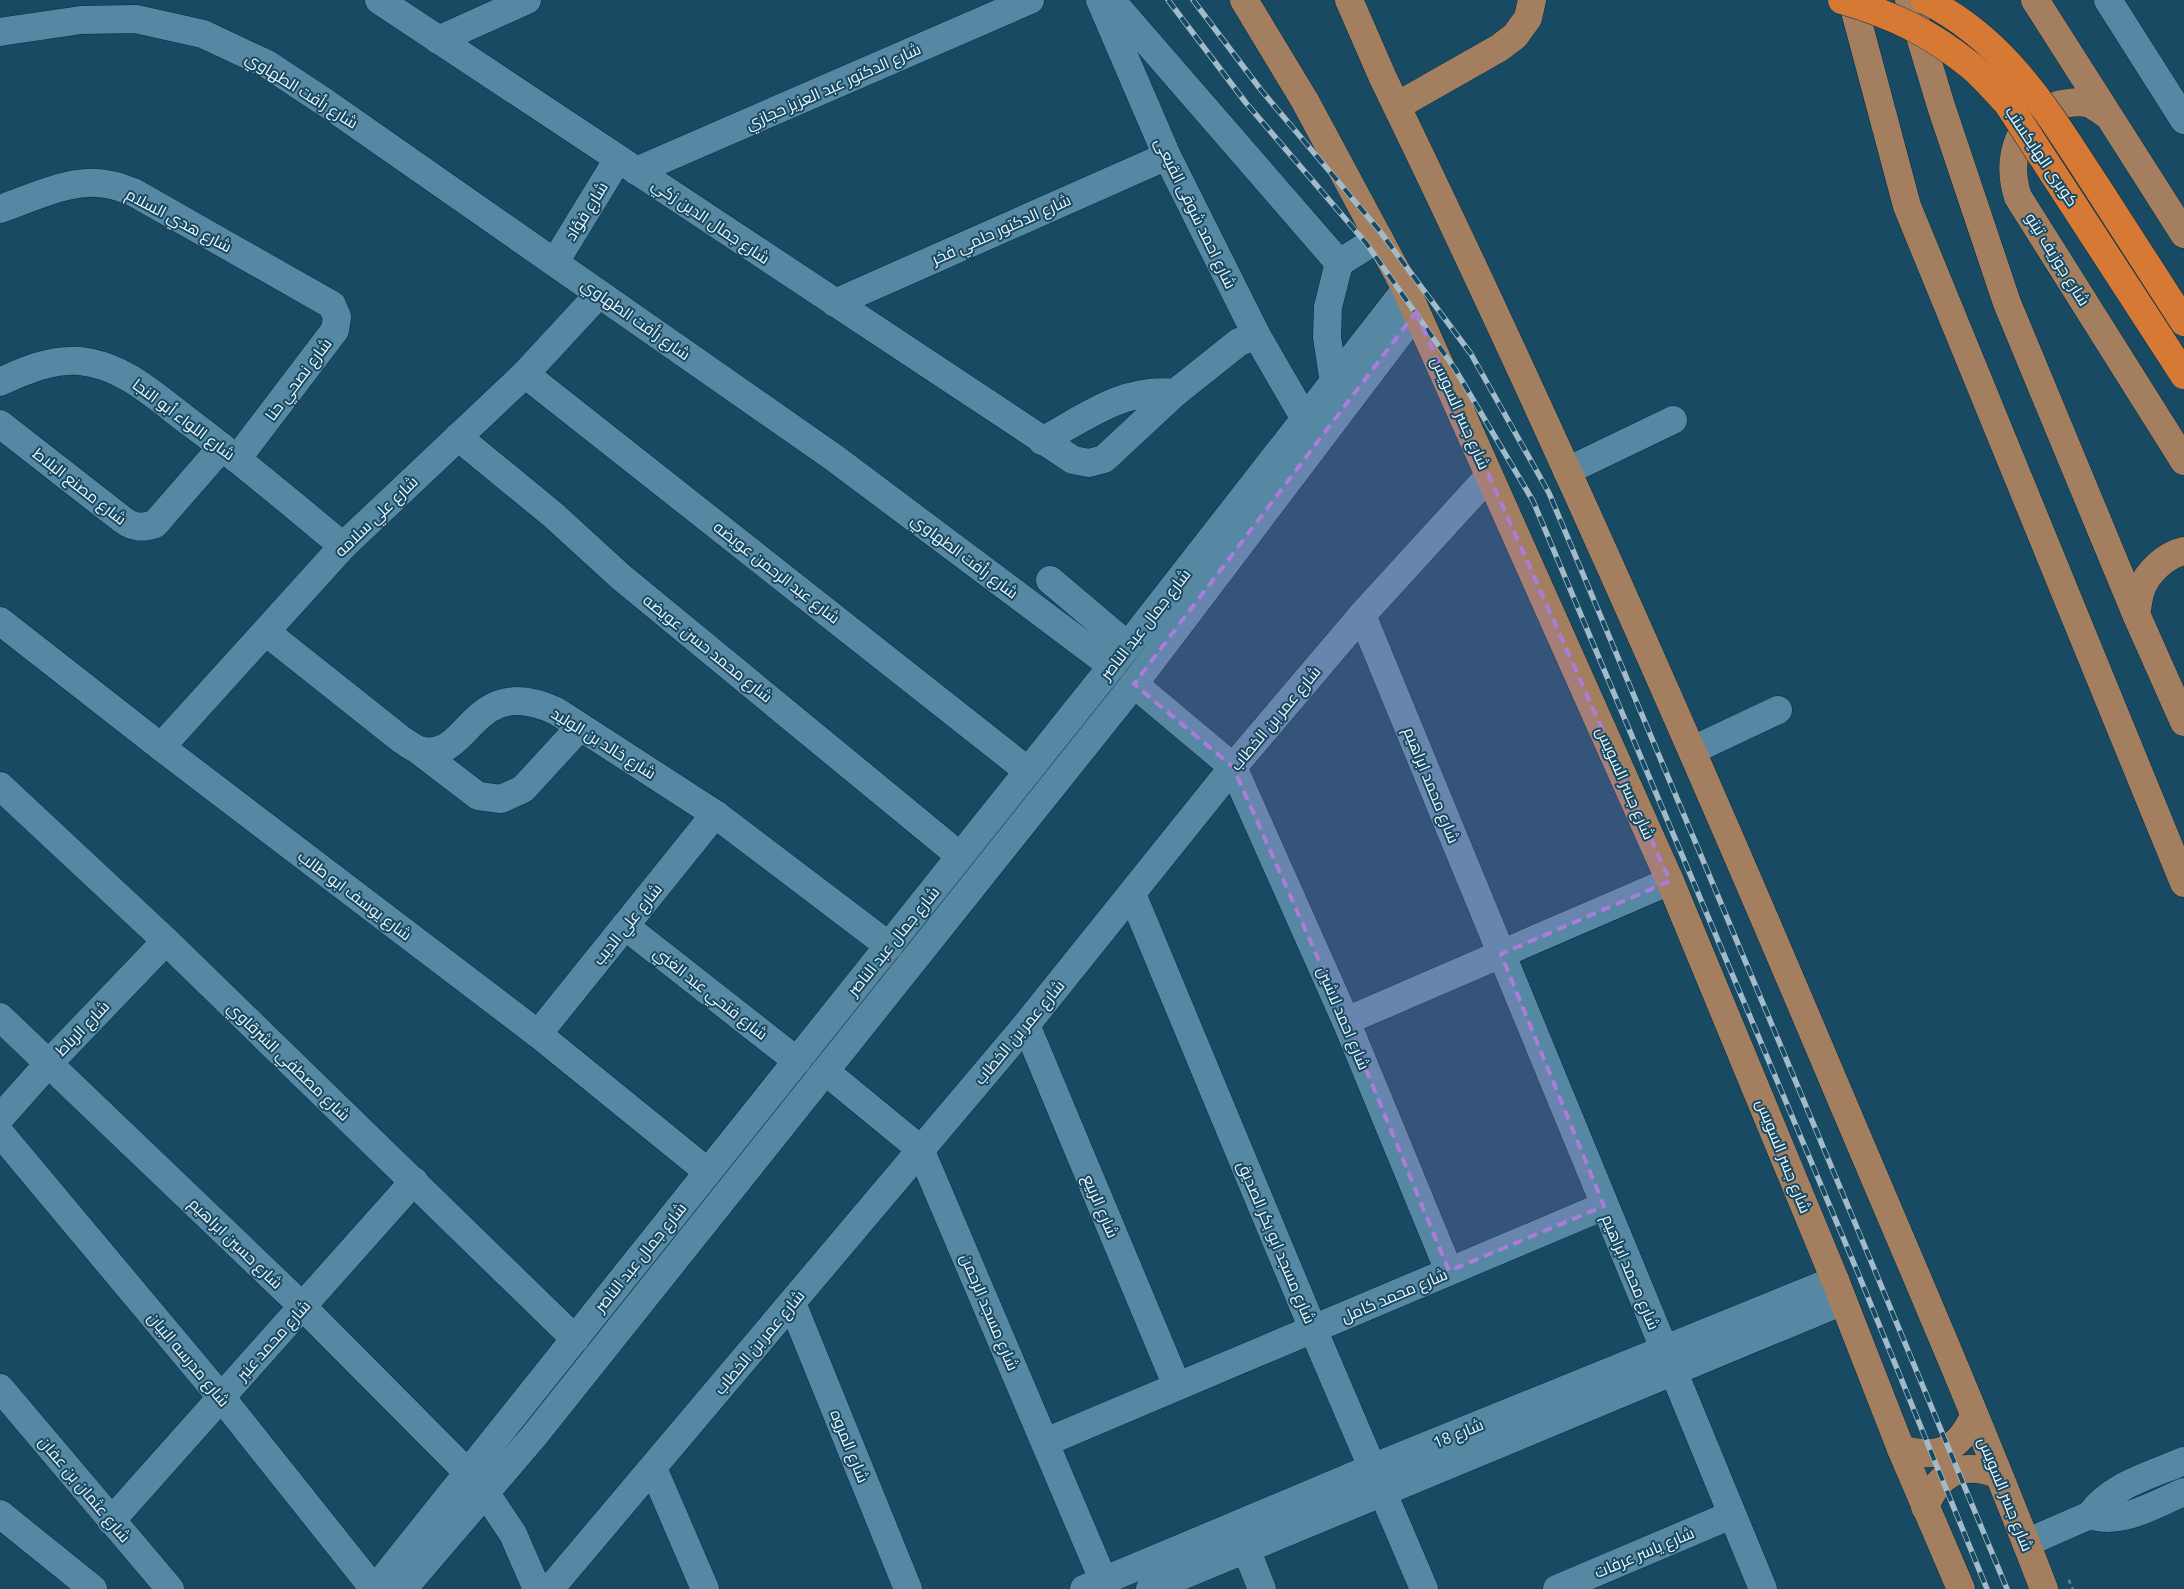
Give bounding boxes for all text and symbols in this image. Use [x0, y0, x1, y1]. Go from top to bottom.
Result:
street label: شارع الدكتور عبد العزيز حجازي [743, 39, 925, 137]
street label: شارع رأفت الطهاوي [240, 48, 361, 136]
street label: كوبرى الهايكستب [2000, 103, 2082, 211]
street label: شارع احمد شوقى القيعى [1149, 135, 1240, 293]
street label: شارع جمال الدين زكي [646, 175, 773, 271]
street label: شارع فؤاد [561, 178, 614, 245]
street label: شارع هدي السلام [121, 185, 235, 260]
street label: شارع الدكتور حلمي فخر [928, 190, 1075, 273]
street label: شارع جوزيف تيتو [2020, 209, 2094, 310]
street label: شارع رأفت الطهاوي [575, 275, 694, 367]
street label: شارع نصحي حنا [261, 334, 339, 427]
street label: شارع جسر السويس [1425, 354, 1494, 473]
street label: شارع اللواء أبو النجا [127, 375, 239, 466]
street label: شارع مصنع البلاط [28, 444, 130, 530]
street label: شارع علي سلامه [331, 472, 425, 564]
street label: شارع رأفت الطهاوي [905, 510, 1022, 606]
street label: شارع عبد الرحمن عويضه [709, 517, 844, 629]
street label: شارع جمال عبد الناصر [1096, 565, 1196, 685]
street label: شارع محمد حسن عويضه [638, 590, 776, 708]
street label: شارع عمر بن الخطاب [1226, 662, 1326, 776]
street label: شارع خالد بن الوليد [547, 704, 659, 785]
street label: شارع محمد ابراهيم [1398, 724, 1463, 847]
street label: شارع جسر السويس [1590, 724, 1659, 843]
street label: شارع يوسف ابو طالب [293, 846, 415, 946]
street label: شارع علي الديب [589, 880, 669, 971]
street label: شارع جمال عبد الناصر [843, 883, 945, 1002]
street label: شارع فتحي عبد الغني [647, 943, 772, 1047]
street label: شارع احمد لاشين [1311, 964, 1374, 1073]
street label: شارع عمر بن الخطاب [970, 976, 1070, 1090]
street label: شارع الرباط [51, 997, 115, 1061]
street label: شارع مصطفي الشرقاوي [221, 998, 354, 1128]
street label: شارع جسر السويس [1750, 1096, 1815, 1217]
street label: شارع مسجد ابو بكر الصديق [1232, 1158, 1319, 1327]
street label: شارع الربيع [1077, 1172, 1122, 1242]
street label: شارع حسين ابراهيم [184, 1194, 286, 1294]
street label: شارع جمال عبد الناصر [590, 1199, 692, 1318]
street label: شارع محمد ابراهيم [1596, 1212, 1663, 1333]
street label: شارع مسجد الرحمن [955, 1251, 1023, 1374]
street label: شارع محمد كامل [1338, 1264, 1451, 1328]
street label: شارع عمر بن الخطاب [710, 1286, 810, 1400]
street label: شارع محمد عنبر [232, 1296, 316, 1386]
street label: شارع مدرسه البيان [142, 1308, 234, 1412]
street label: شارع المروه [824, 1407, 873, 1486]
street label: شارع 18 [1430, 1415, 1487, 1454]
street label: شارع عثمان بن عفان [33, 1432, 135, 1548]
street label: شارع جسر السويس [1972, 1434, 2037, 1555]
street label: شارع ياسر عرفات [1592, 1523, 1698, 1584]

